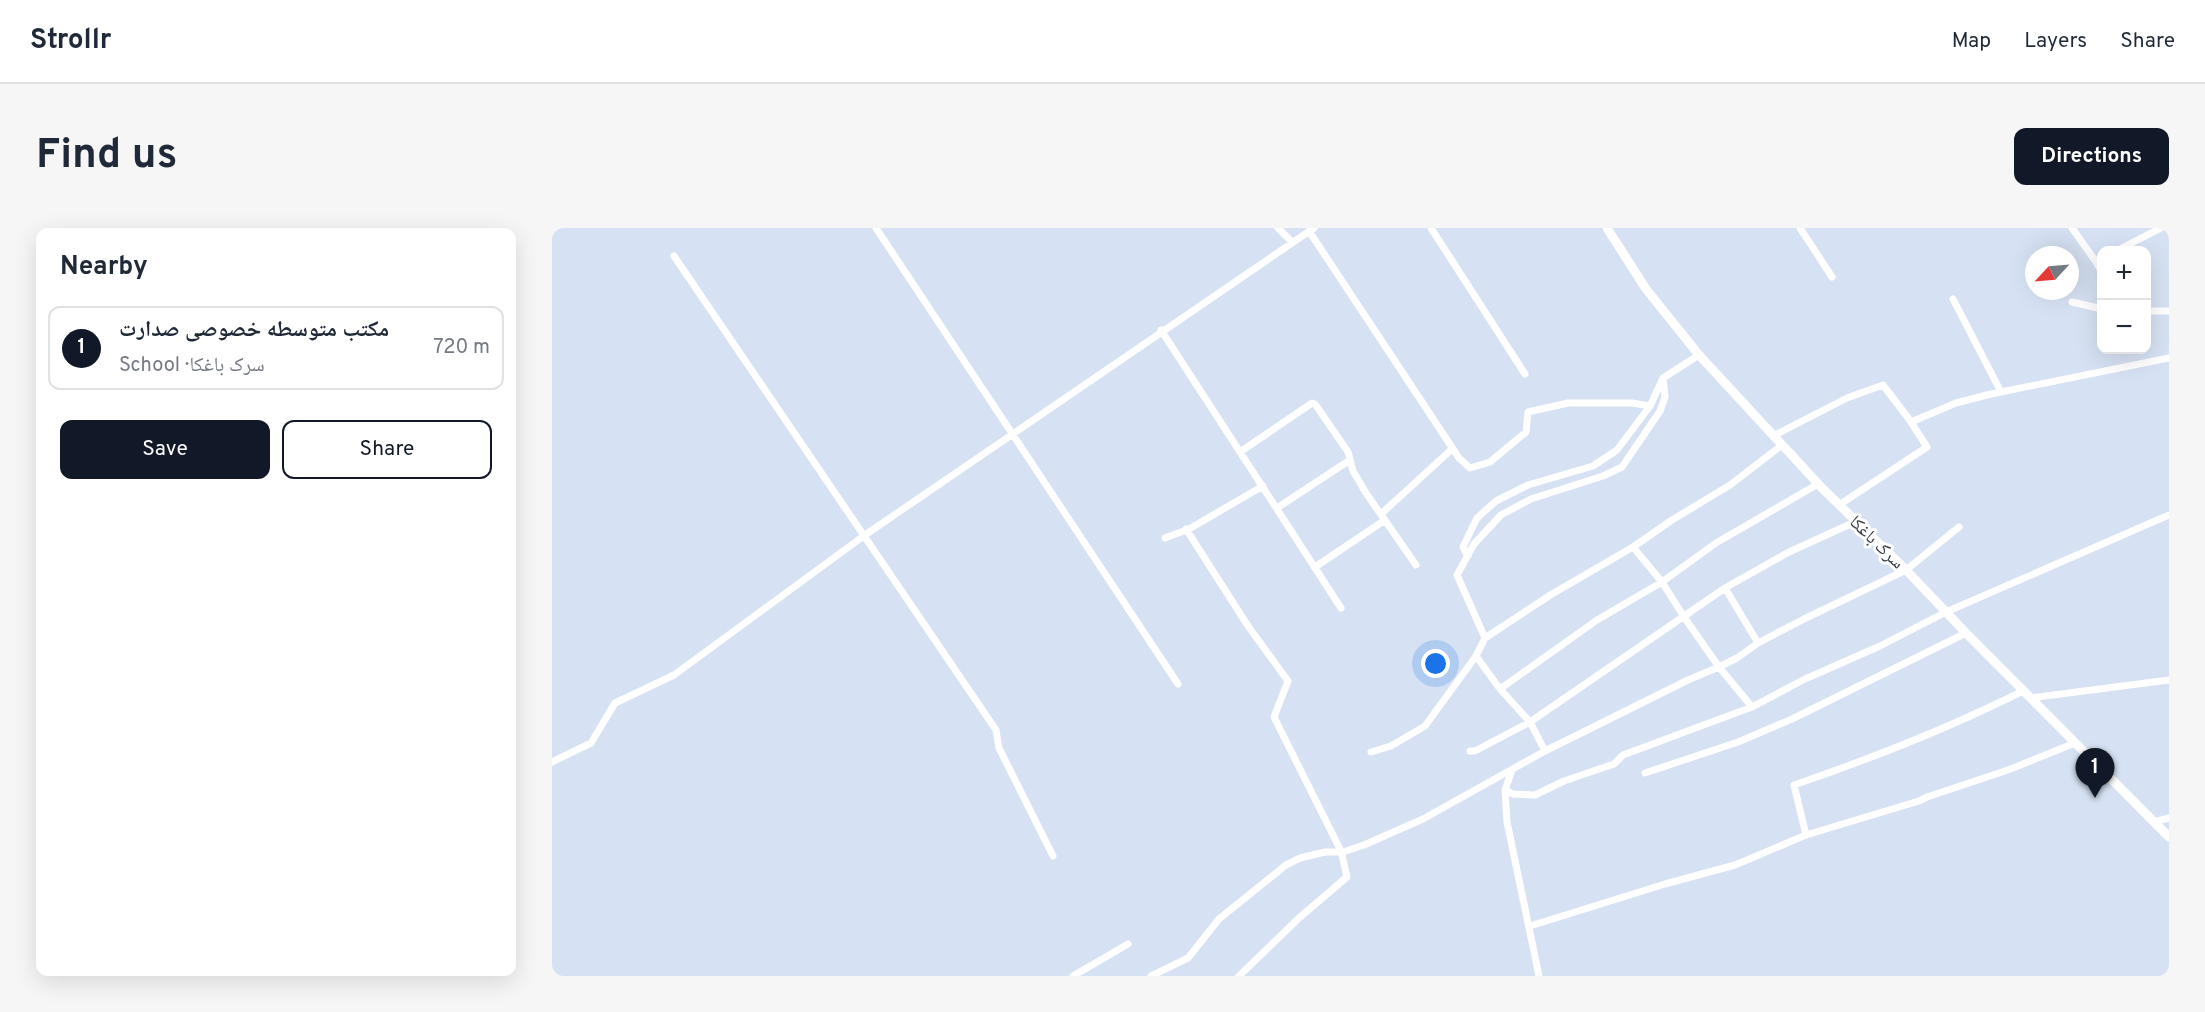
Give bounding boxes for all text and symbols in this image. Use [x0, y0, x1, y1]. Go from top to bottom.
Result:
text: Strollr [30, 23, 112, 59]
text: Map [1952, 28, 1991, 55]
text: Layers [2024, 28, 2087, 55]
text: Share [2120, 28, 2175, 55]
button: Directions [2014, 128, 2169, 185]
text: Find us [36, 130, 177, 183]
north arrow [2025, 246, 2079, 300]
map controls [2097, 246, 2151, 354]
button: + [2097, 246, 2151, 300]
text: Nearby [60, 251, 148, 284]
button: − [2097, 300, 2151, 354]
text: مکتب متوسطه خصوصی صدارت [119, 317, 389, 344]
text: 1 [78, 335, 86, 361]
text: 720 m [433, 335, 490, 361]
text: School · سرک باغکا [119, 353, 265, 379]
button: Save [60, 420, 270, 479]
button: Share [282, 420, 492, 479]
street label: سرک باغکا [1844, 511, 1908, 575]
your location [1421, 649, 1450, 678]
pin: 1 [2076, 748, 2114, 798]

